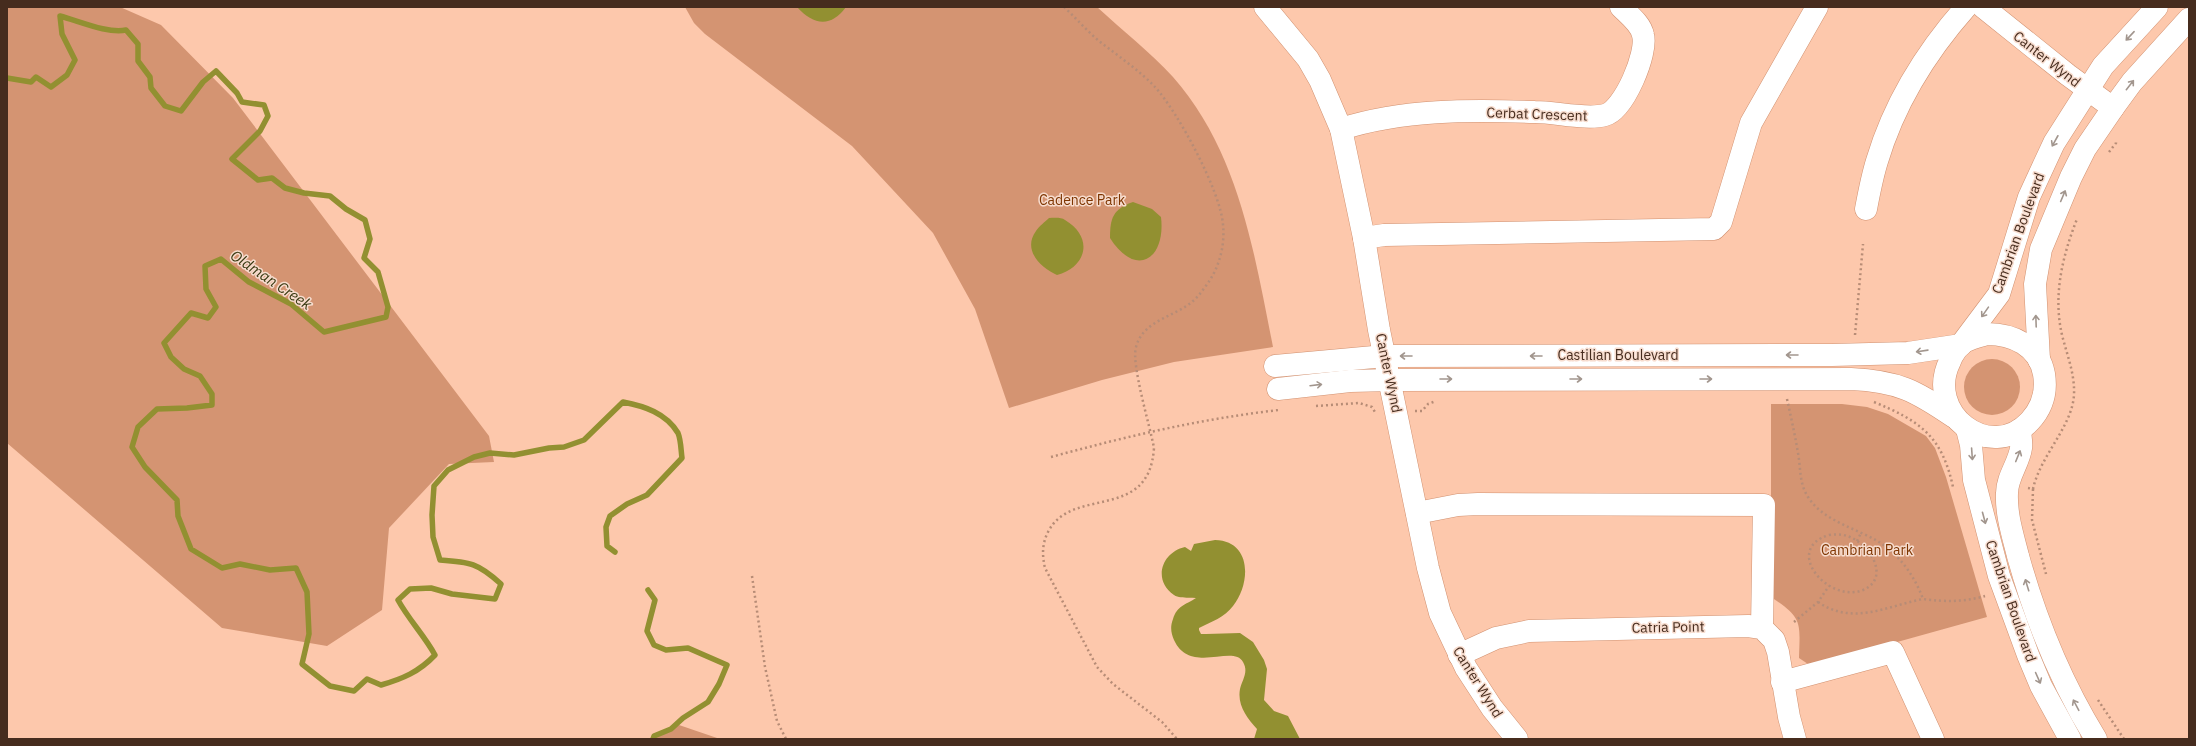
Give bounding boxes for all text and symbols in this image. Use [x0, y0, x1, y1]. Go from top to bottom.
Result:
street label: Canter Wynd [2010, 27, 2084, 91]
one-way arrow [2126, 31, 2135, 41]
one-way arrow [2126, 79, 2134, 90]
street label: Cerbat Crescent [1486, 103, 1588, 125]
one-way arrow [2051, 135, 2059, 147]
street label: Cambrian Boulevard [1988, 170, 2048, 296]
one-way arrow [2060, 190, 2068, 202]
park label: Cadence Park [1039, 191, 1126, 209]
water label: Oldman Creek [227, 245, 316, 314]
one-way arrow [1981, 306, 1989, 317]
one-way arrow [2032, 315, 2039, 328]
street label: Canter Wynd [1372, 332, 1406, 414]
street label: Castilian Boulevard [1557, 346, 1679, 364]
one-way arrow [1916, 347, 1929, 355]
one-way arrow [1786, 351, 1799, 359]
one-way arrow [1400, 352, 1413, 360]
one-way arrow [1530, 352, 1543, 360]
one-way arrow [1439, 375, 1452, 383]
one-way arrow [1569, 375, 1582, 383]
one-way arrow [1699, 375, 1712, 383]
one-way arrow [1309, 381, 1322, 388]
one-way arrow [1968, 447, 1975, 460]
one-way arrow [2015, 451, 2022, 463]
one-way arrow [1981, 511, 1988, 524]
street label: Cambrian Boulevard [1982, 538, 2040, 664]
park label: Cambrian Park [1821, 541, 1914, 559]
one-way arrow [2023, 579, 2030, 592]
street label: Catria Point [1631, 617, 1705, 637]
street label: Canter Wynd [1449, 643, 1507, 721]
one-way arrow [2035, 671, 2042, 683]
one-way arrow [2072, 700, 2080, 712]

